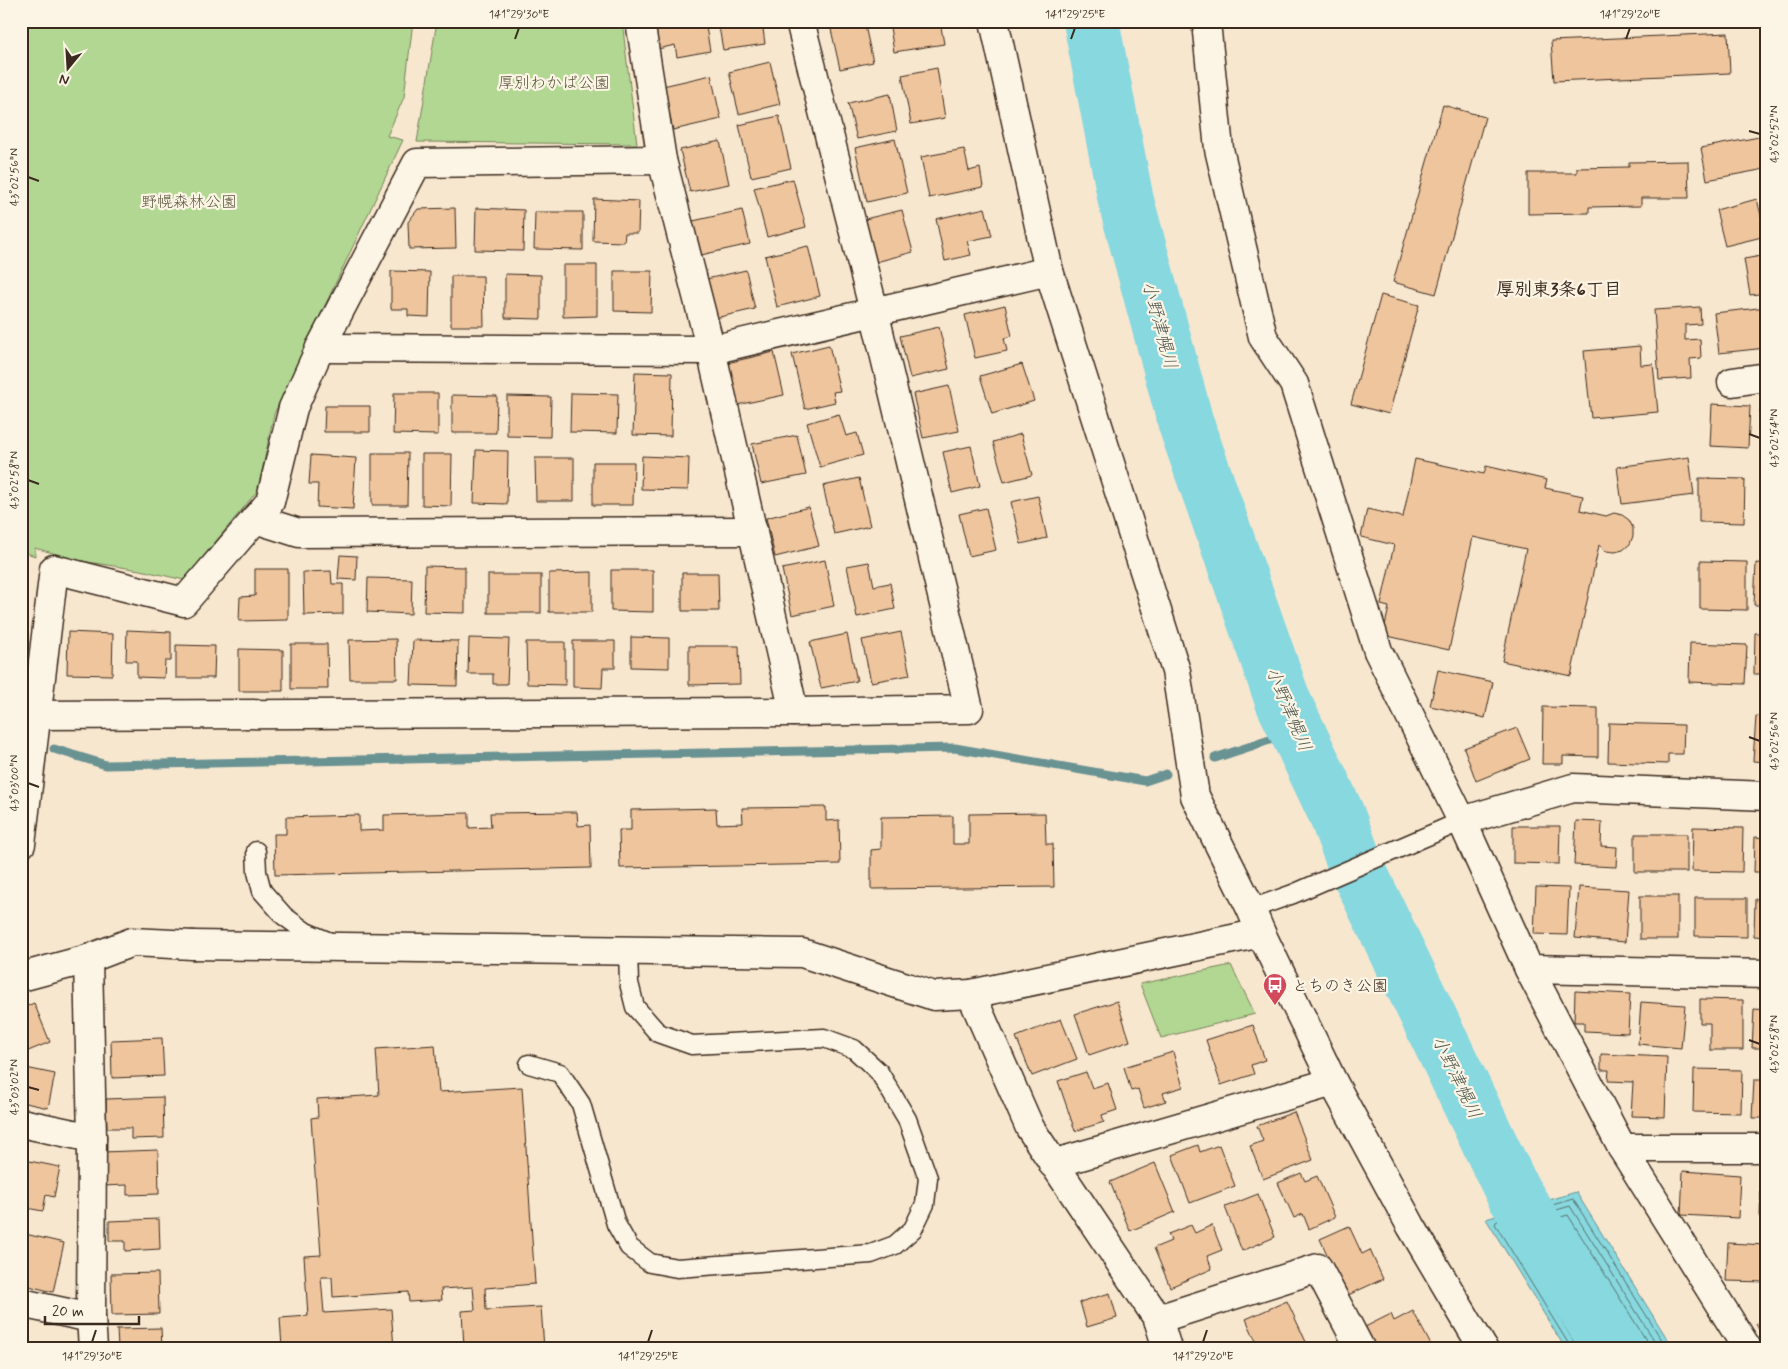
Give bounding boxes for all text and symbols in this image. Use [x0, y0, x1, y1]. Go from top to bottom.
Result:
text: 141°29'30"E [489, 7, 549, 23]
text: 141°29'25"E [1045, 7, 1105, 23]
text: 141°29'20"E [1599, 7, 1661, 23]
north arrow [42, 42, 92, 92]
text: N [57, 69, 72, 89]
park label: 厚別わかば公園 [498, 73, 610, 94]
text: 43°02'52"N [1767, 105, 1783, 163]
text: 43°02'56"N [7, 148, 23, 206]
park label: 野幌森林公園 [141, 192, 237, 213]
district label: 厚別東3条6丁目 [1496, 278, 1622, 302]
water label: 小野津幌川 [1136, 279, 1182, 372]
text: 43°02'54"N [1767, 409, 1783, 467]
text: 43°02'58"N [7, 451, 23, 509]
water label: 小野津幌川 [1259, 663, 1317, 756]
text: 43°02'56"N [1767, 712, 1783, 770]
text: 43°03'00"N [7, 755, 23, 811]
bus stop icon: とちのき公園 [1262, 972, 1288, 1006]
place label: とちのき公園 [1292, 976, 1388, 997]
text: 43°02'58"N [1767, 1015, 1783, 1073]
water label: 小野津幌川 [1426, 1032, 1487, 1123]
text: 43°03'02"N [7, 1059, 23, 1115]
scale bar [45, 1294, 139, 1326]
text: 20 m [52, 1302, 84, 1322]
text: 141°29'30"E [62, 1349, 122, 1365]
text: 141°29'25"E [618, 1349, 678, 1365]
text: 141°29'20"E [1172, 1349, 1234, 1365]

